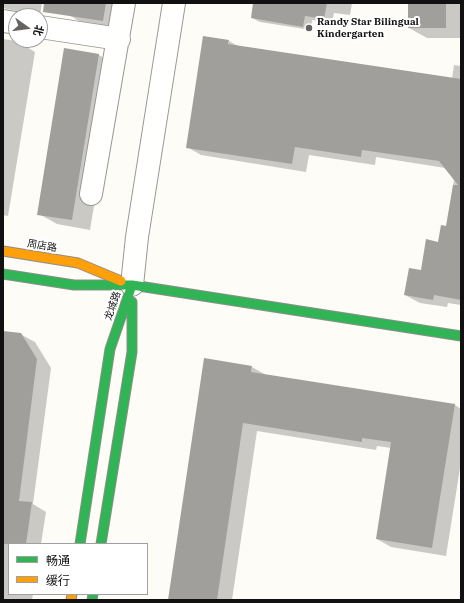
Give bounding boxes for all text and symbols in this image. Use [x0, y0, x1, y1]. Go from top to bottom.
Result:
north arrow [8, 8, 48, 48]
place label: Randy Star Bilingual Kindergarten [317, 16, 419, 40]
marker: Randy Star Bilingual Kindergarten [304, 23, 314, 33]
text: 北 [31, 24, 47, 38]
street label: 周店路 [26, 238, 58, 254]
street label: 龙城路 [102, 290, 124, 322]
legend [8, 543, 148, 595]
text: 畅通 [46, 553, 70, 568]
text: 缓行 [46, 573, 70, 588]

